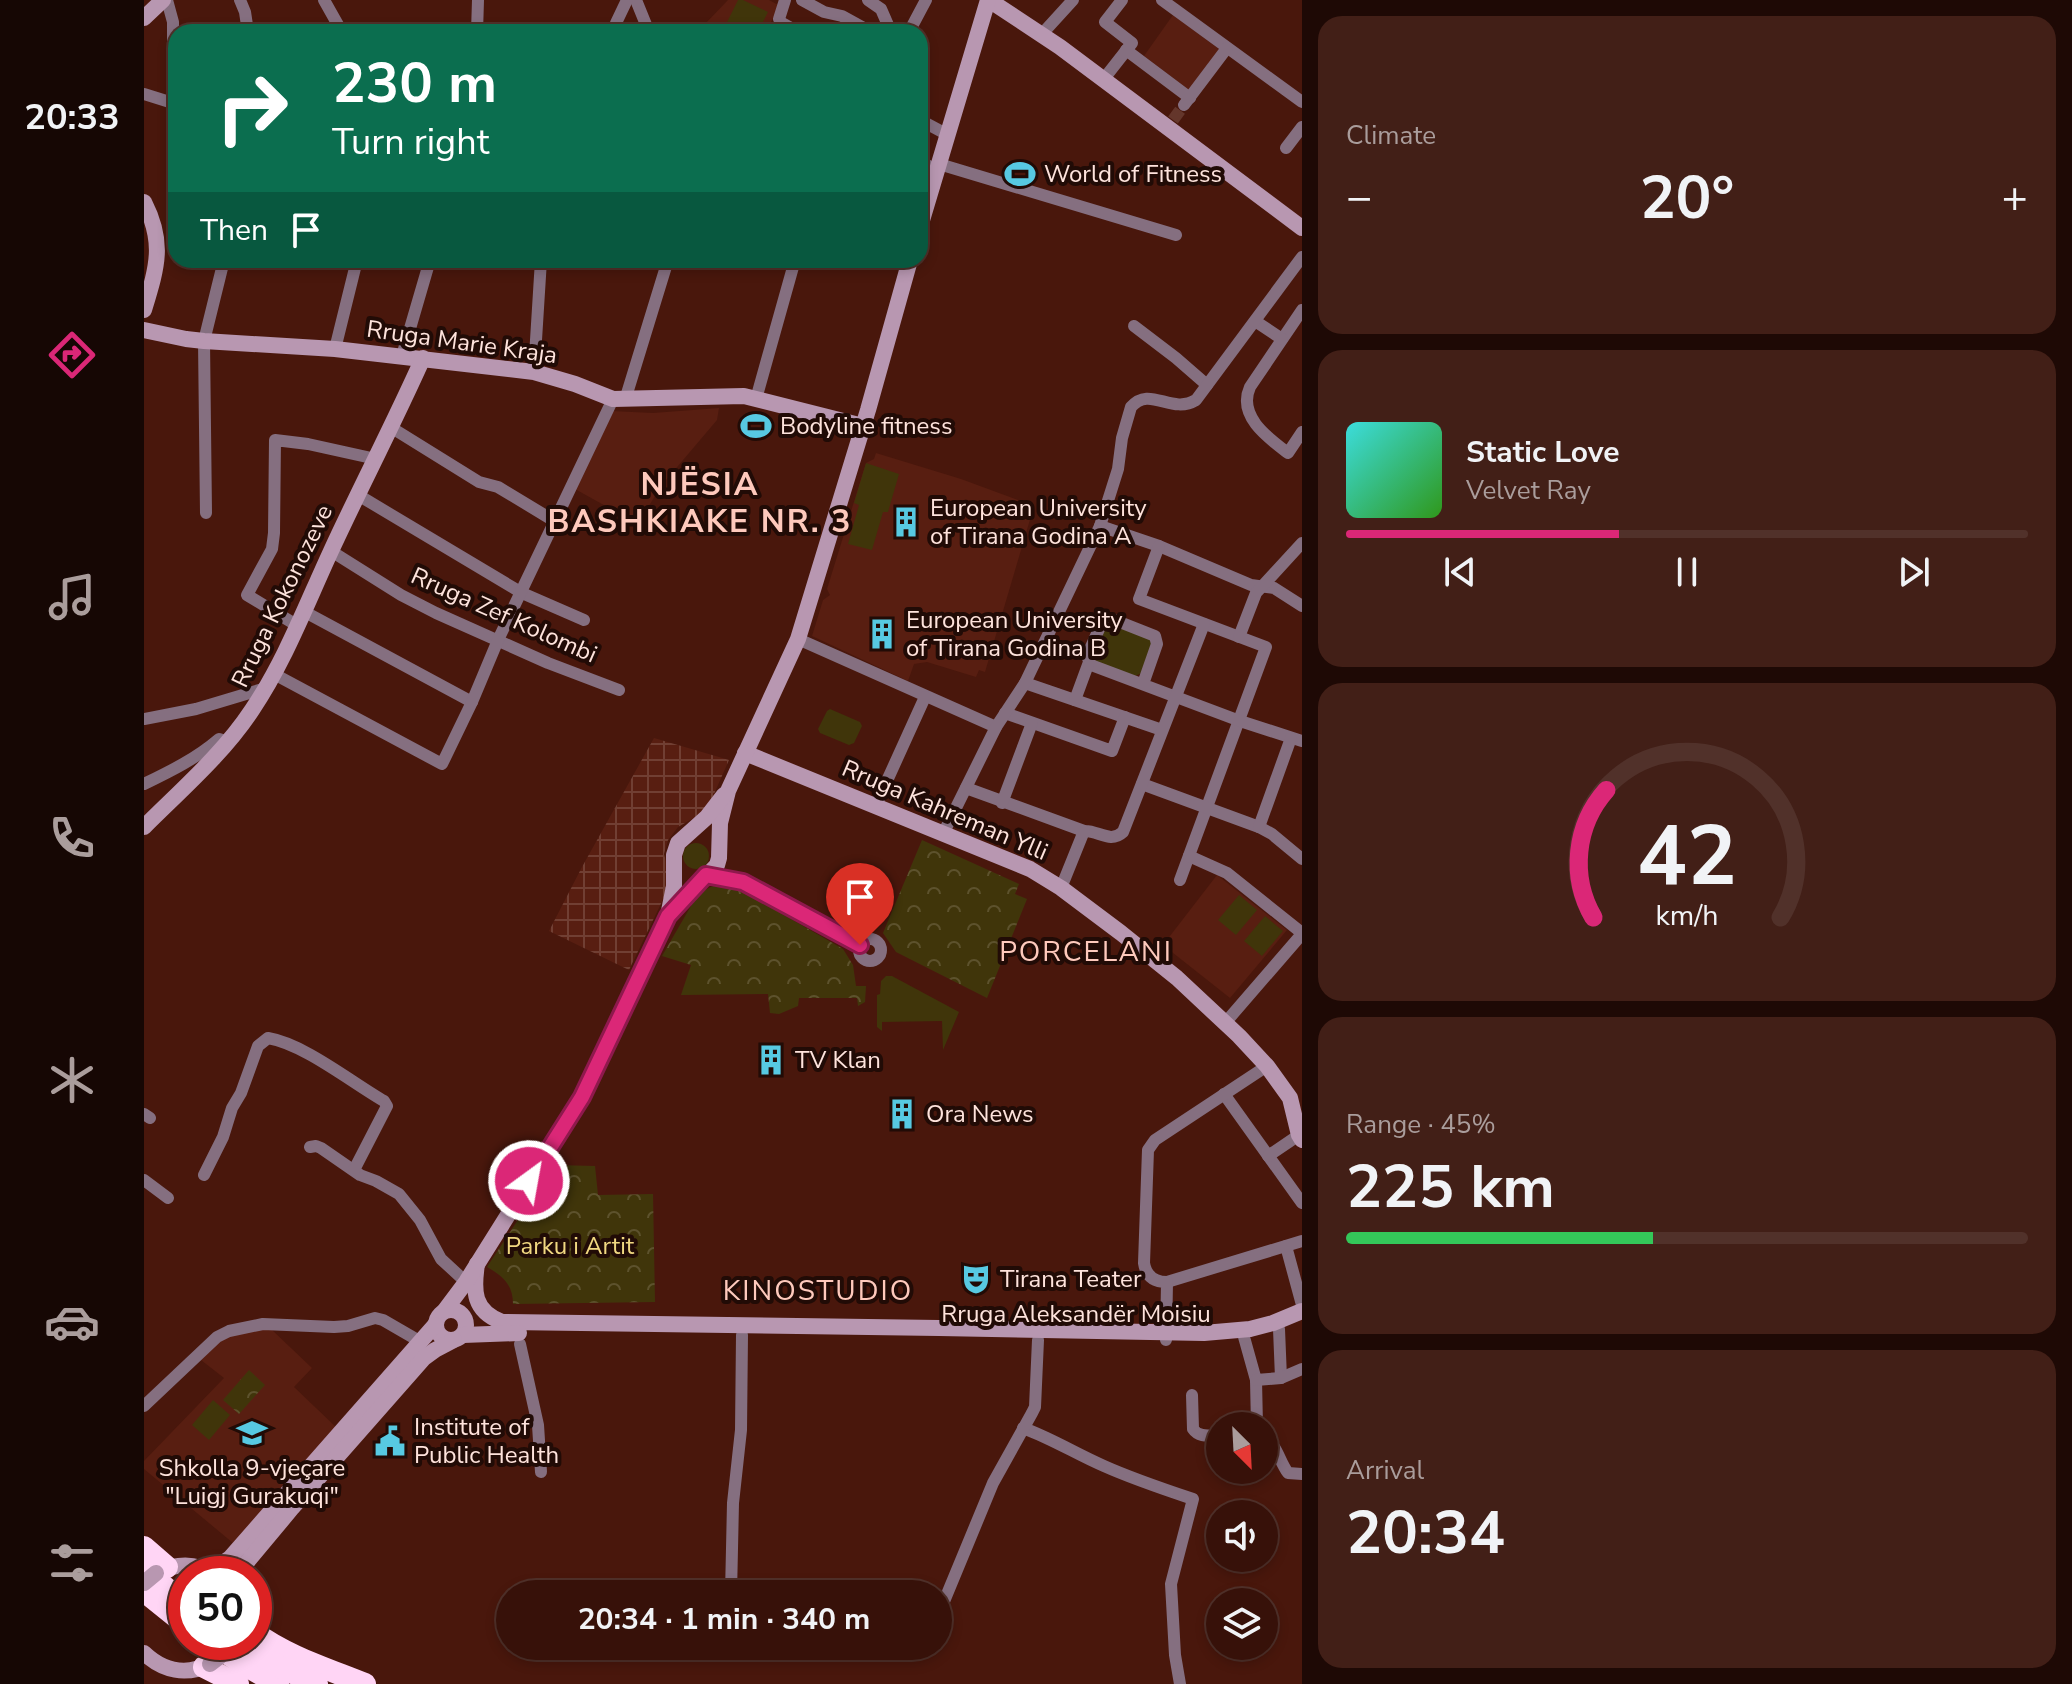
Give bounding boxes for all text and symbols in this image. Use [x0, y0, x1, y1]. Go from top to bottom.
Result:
text: 230 m [332, 45, 497, 122]
icon: right [200, 56, 304, 160]
text: 20:33 [24, 93, 120, 142]
text: Turn right [332, 118, 489, 167]
text: Climate [1346, 118, 1436, 153]
sports icon: World of Fitness [1003, 157, 1037, 191]
text: 20° [1640, 157, 1734, 239]
place label: World of Fitness [1044, 158, 1222, 190]
text: − [1346, 168, 1372, 228]
text: + [2002, 168, 2028, 228]
icon: arrive [284, 208, 328, 252]
text: Then [200, 210, 268, 251]
street label: Rruga Marie Kraja [365, 313, 559, 371]
icon: directions [44, 327, 100, 383]
sports icon: Bodyline fitness [739, 409, 773, 443]
place label: Bodyline fitness [780, 410, 952, 442]
text: Static Love [1466, 432, 1620, 473]
district label: NJËSIA BASHKIAKE NR. 3 [547, 463, 853, 543]
text: Velvet Ray [1466, 473, 1591, 508]
place label: European University of Tirana Godina A [930, 492, 1147, 552]
street label: Rruga Kokonozeve [224, 499, 340, 693]
building icon: European University of Tirana Godina A [889, 505, 923, 539]
icon: previous [1438, 550, 1482, 594]
icon: pause [1665, 550, 1709, 594]
icon: next [1892, 550, 1936, 594]
street label: Rruga Zef Kolombi [406, 560, 602, 670]
icon: music [44, 569, 100, 625]
place label: European University of Tirana Godina B [906, 604, 1123, 664]
building icon: European University of Tirana Godina B [865, 617, 899, 651]
street label: Rruga Kahreman Ylli [837, 752, 1053, 868]
text: 42 [1637, 800, 1737, 913]
icon: phone [44, 810, 100, 866]
pin [826, 863, 894, 945]
icon: arrive [838, 875, 882, 919]
text: km/h [1656, 896, 1718, 935]
district label: PORCELANI [999, 933, 1173, 971]
building icon: TV Klan [754, 1043, 788, 1077]
place label: TV Klan [795, 1044, 881, 1076]
icon: climate [44, 1052, 100, 1108]
building icon: Ora News [885, 1097, 919, 1131]
place label: Ora News [926, 1098, 1034, 1130]
text: Range · 45% [1346, 1107, 1496, 1142]
position arrow [487, 1139, 571, 1223]
text: 225 km [1346, 1146, 1555, 1228]
park label: Parku i Artit [506, 1230, 635, 1262]
theatre icon: Tirana Teater [959, 1262, 993, 1296]
place label: Tirana Teater [1000, 1263, 1142, 1295]
district label: KINOSTUDIO [723, 1272, 913, 1310]
icon: car [44, 1294, 100, 1350]
street label: Rruga Aleksandër Moisiu [941, 1298, 1211, 1330]
place label: Institute of Public Health [414, 1411, 559, 1471]
north arrow [1206, 1412, 1278, 1484]
map controls [1206, 1412, 1278, 1660]
school or university icon: Shkolla 9-vjeçare "Luigj Gurakuqi" [235, 1416, 269, 1450]
public building icon: Institute of Public Health [373, 1424, 407, 1458]
place label: Shkolla 9-vjeçare "Luigj Gurakuqi" [159, 1452, 345, 1512]
text: Arrival [1346, 1453, 1424, 1488]
text: 20:34 [1346, 1492, 1505, 1574]
button: sound [1206, 1500, 1278, 1572]
icon: filters [44, 1535, 100, 1591]
speed limit sign: 50 [168, 1556, 272, 1660]
button: layers [1206, 1588, 1278, 1660]
text: 20:34 · 1 min · 340 m [578, 1599, 870, 1640]

